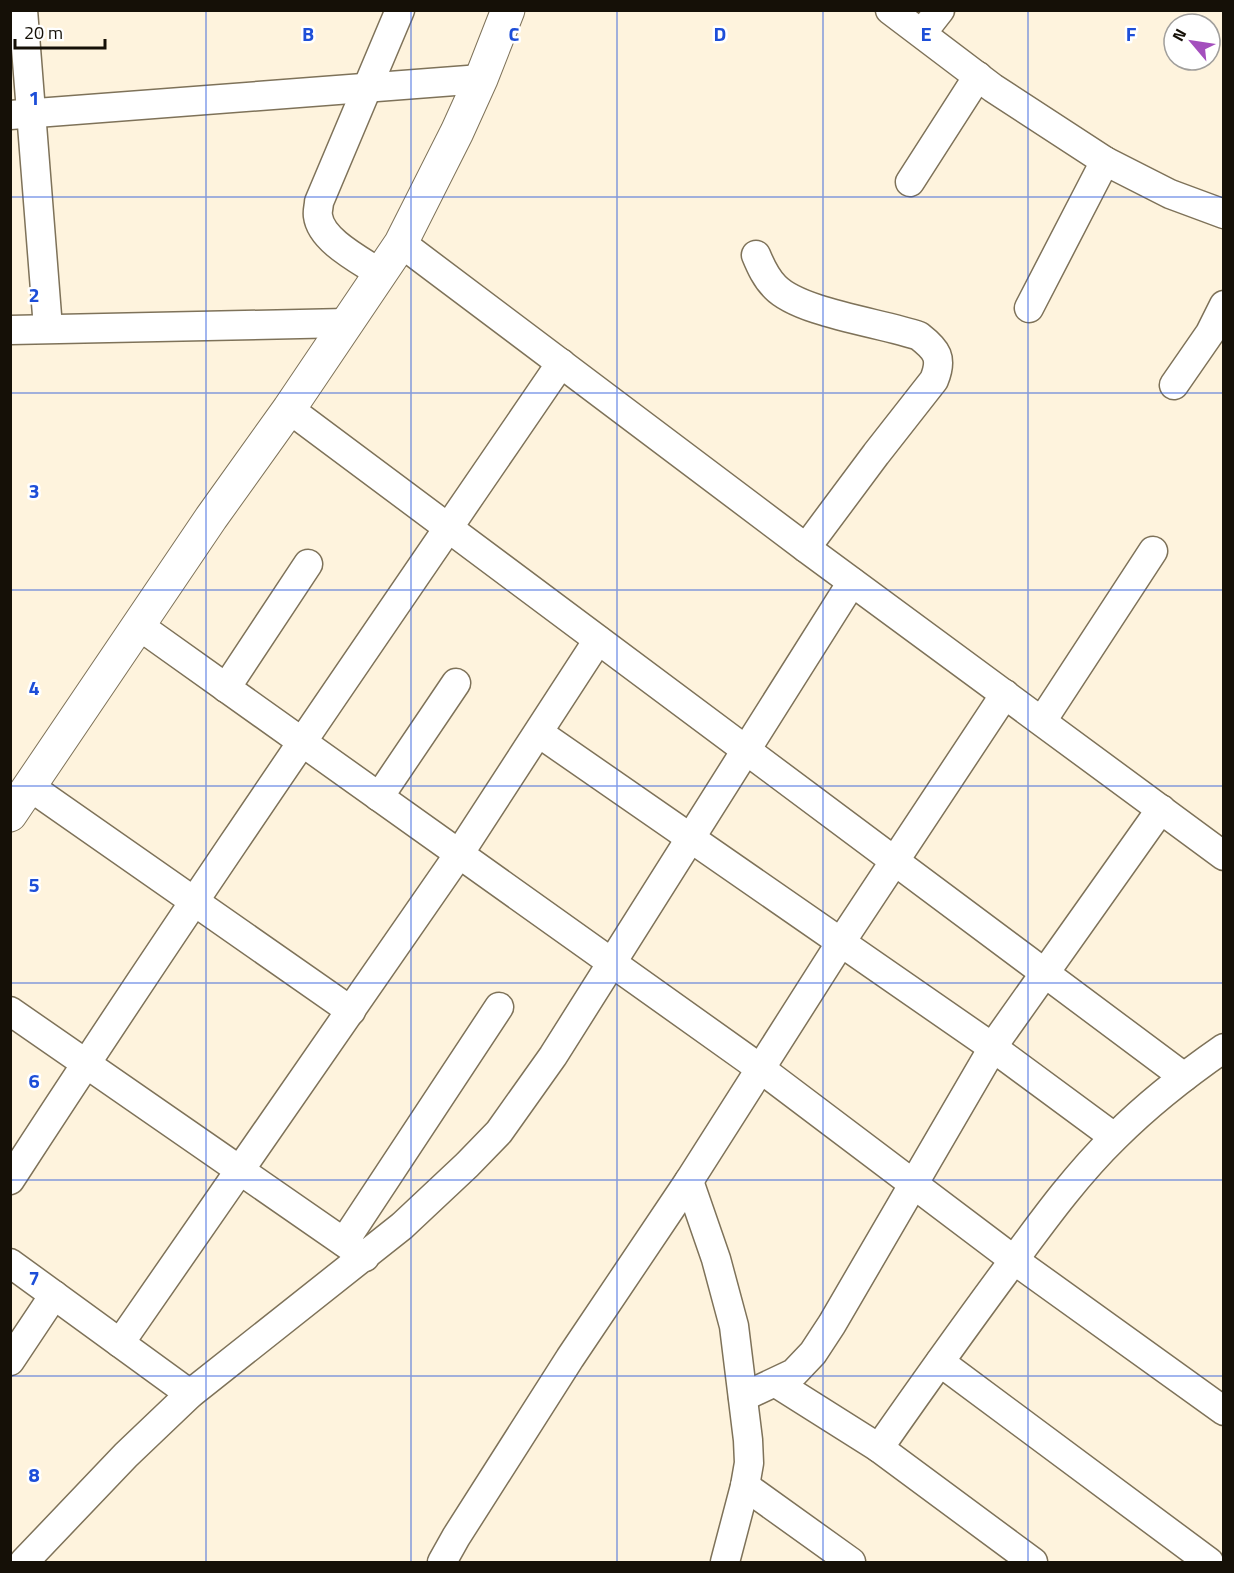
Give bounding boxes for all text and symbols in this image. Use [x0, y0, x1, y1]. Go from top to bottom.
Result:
scale bar [15, 12, 105, 50]
north arrow [1162, 12, 1222, 72]
text: B [302, 18, 314, 49]
text: C [509, 18, 520, 49]
text: D [714, 18, 726, 49]
text: E [920, 18, 932, 49]
text: F [1126, 18, 1137, 49]
text: 20 m [24, 19, 63, 46]
text: N [1166, 24, 1192, 45]
text: 1 [28, 82, 40, 113]
text: 2 [28, 279, 40, 310]
text: 3 [28, 475, 40, 506]
text: 4 [28, 672, 40, 703]
text: 5 [28, 869, 40, 900]
text: 6 [28, 1065, 40, 1096]
text: 7 [28, 1262, 40, 1293]
text: 8 [28, 1459, 40, 1490]

